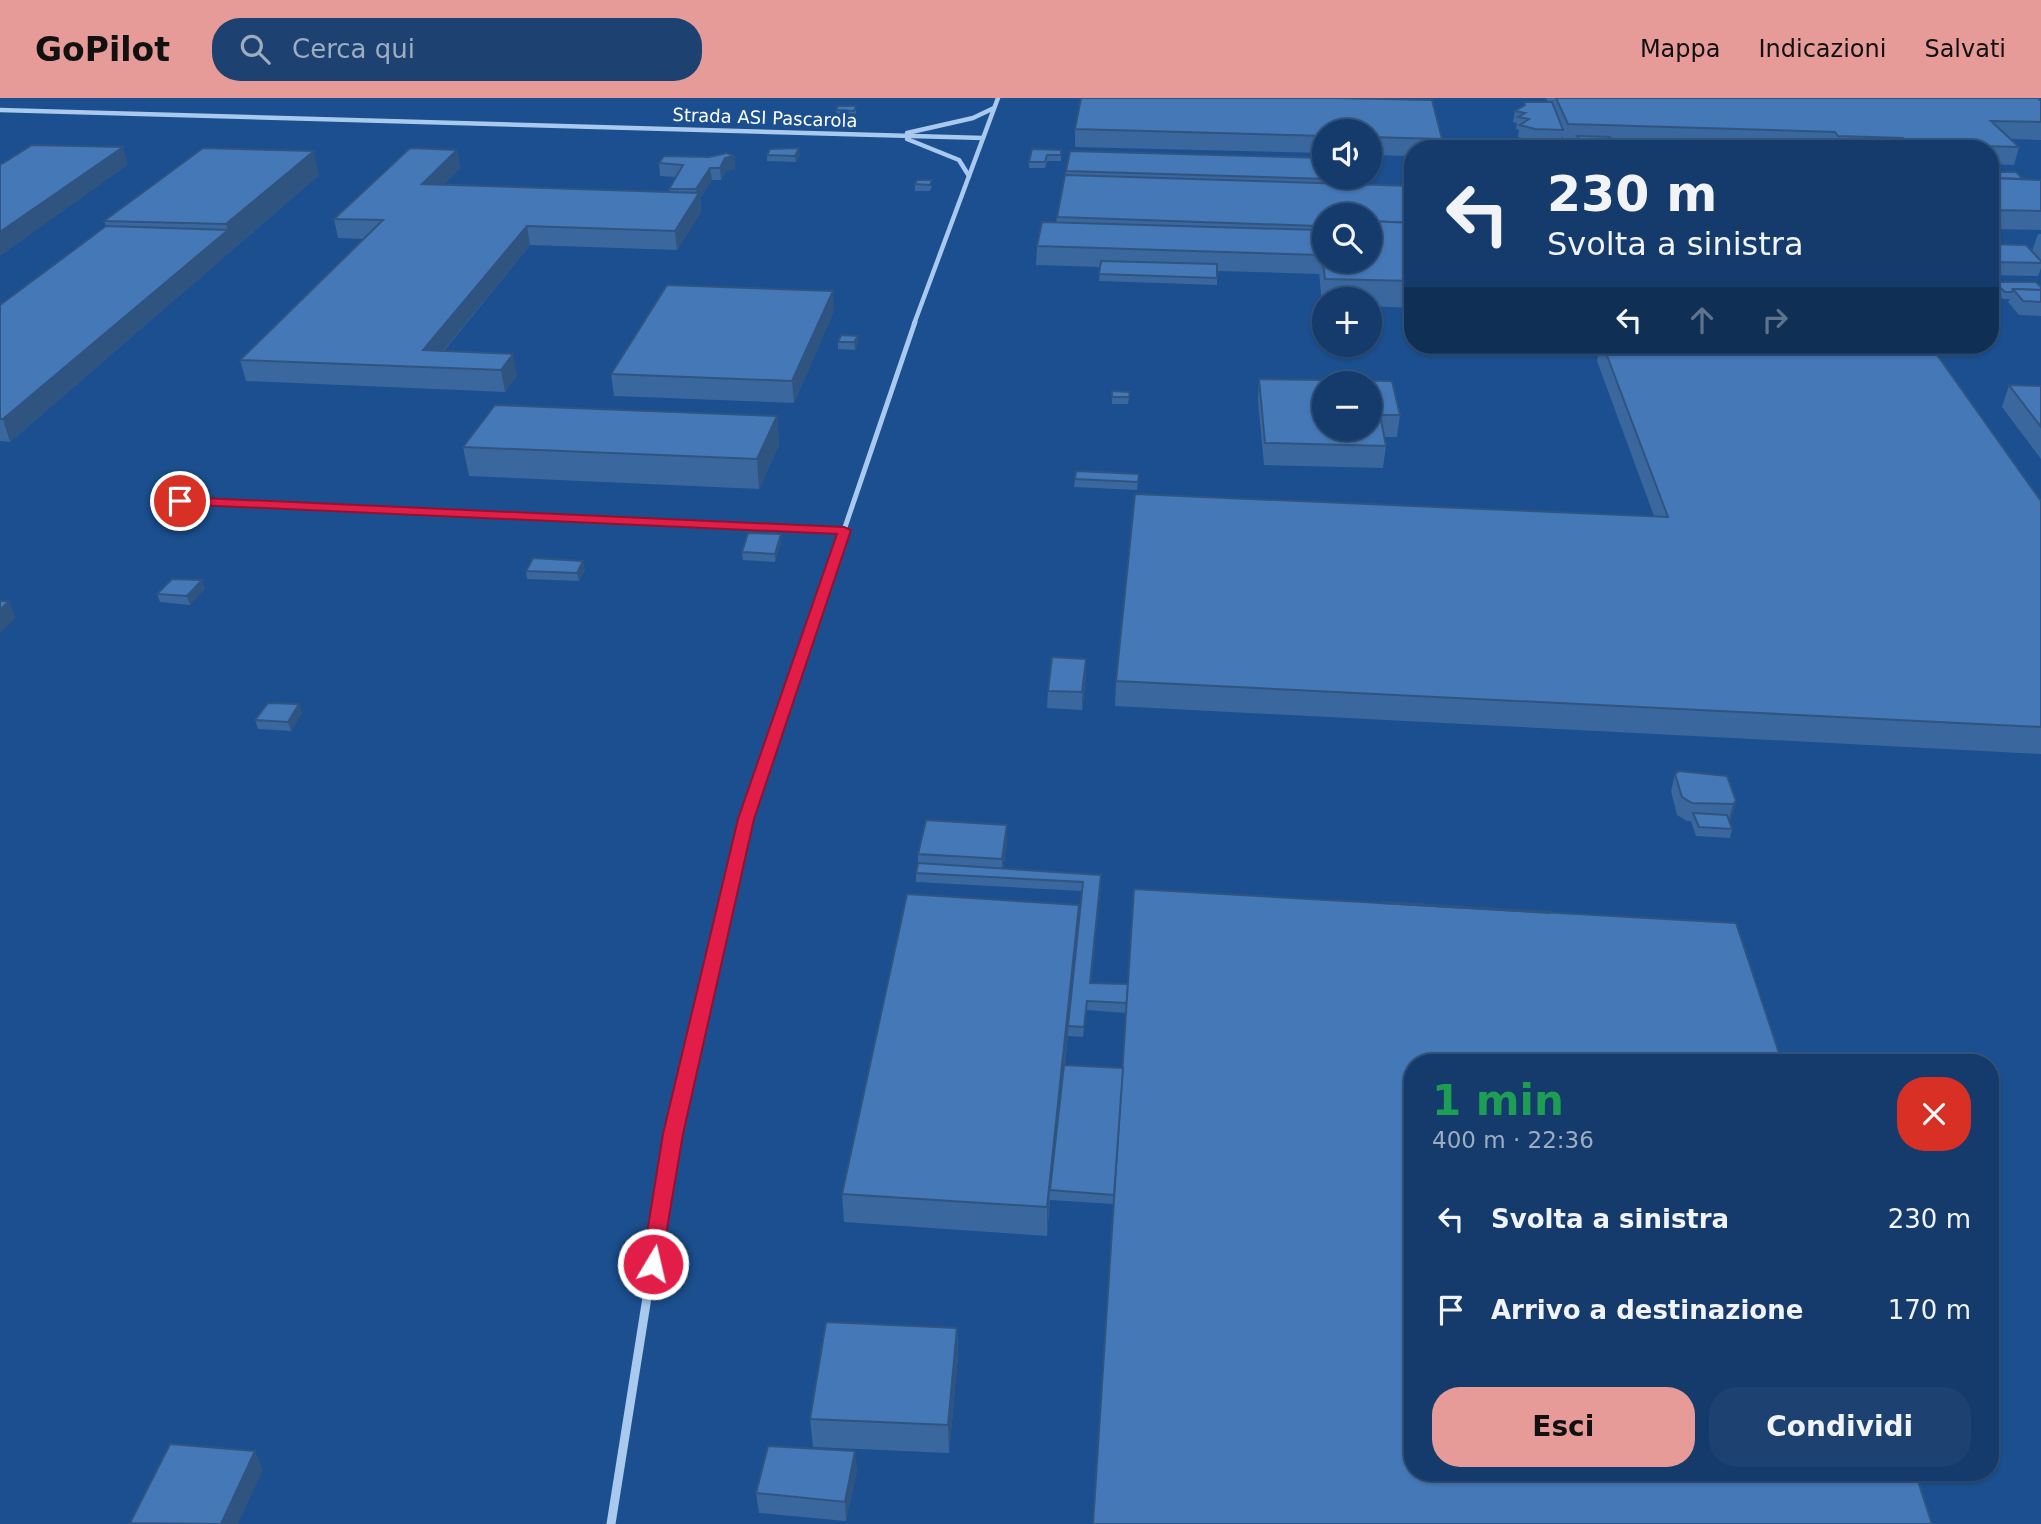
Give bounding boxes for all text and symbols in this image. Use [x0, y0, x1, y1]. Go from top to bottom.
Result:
search box [212, 18, 702, 81]
text: GoPilot [35, 30, 170, 69]
icon: search [236, 30, 274, 68]
text: Cerca qui [292, 34, 415, 64]
text: Mappa [1640, 35, 1720, 63]
text: Indicazioni [1758, 35, 1886, 63]
text: Salvati [1924, 35, 2006, 63]
street label: Strada ASI Pascarola [672, 104, 858, 131]
map controls [1312, 119, 1382, 441]
button: sound [1312, 119, 1382, 189]
text: 230 m [1547, 166, 1717, 223]
icon: left [1432, 168, 1523, 259]
button: search [1312, 203, 1382, 273]
text: Svolta a sinistra [1547, 225, 1804, 263]
button: + [1312, 287, 1382, 357]
icon: left [1610, 301, 1648, 339]
icon: ahead [1683, 301, 1721, 339]
icon: right [1756, 301, 1794, 339]
button: − [1312, 371, 1382, 441]
pin [150, 471, 210, 531]
icon: arrive [161, 482, 199, 520]
text: 1 min [1432, 1076, 1564, 1125]
button: close [1897, 1077, 1971, 1151]
text: 400 m · 22:36 [1432, 1127, 1594, 1153]
icon: left [1432, 1200, 1470, 1238]
text: Svolta a sinistra [1491, 1204, 1729, 1234]
text: 230 m [1888, 1204, 1971, 1234]
position arrow [616, 1227, 690, 1301]
icon: arrive [1432, 1291, 1470, 1329]
text: Arrivo a destinazione [1491, 1295, 1803, 1325]
text: 170 m [1888, 1295, 1971, 1325]
button: Esci [1432, 1387, 1695, 1467]
button: Condividi [1709, 1387, 1971, 1467]

